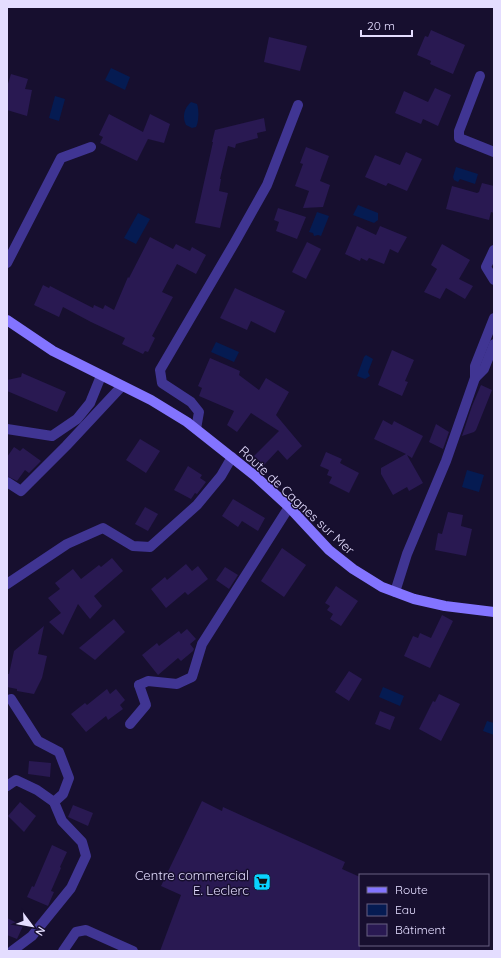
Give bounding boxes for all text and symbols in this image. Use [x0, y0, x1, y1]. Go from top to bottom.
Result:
scale bar [361, 12, 412, 38]
text: 20 m [367, 18, 395, 33]
street label: Route de Cagnes sur Mer [236, 442, 358, 558]
place label: Centre commercial E. Leclerc [135, 867, 249, 898]
supermarket icon: Centre commercial E. Leclerc [252, 872, 272, 892]
legend [359, 874, 489, 946]
text: Route [395, 882, 428, 897]
text: Eau [395, 902, 416, 917]
north arrow [12, 906, 52, 946]
text: Bâtiment [395, 922, 445, 937]
text: N [32, 924, 49, 938]

